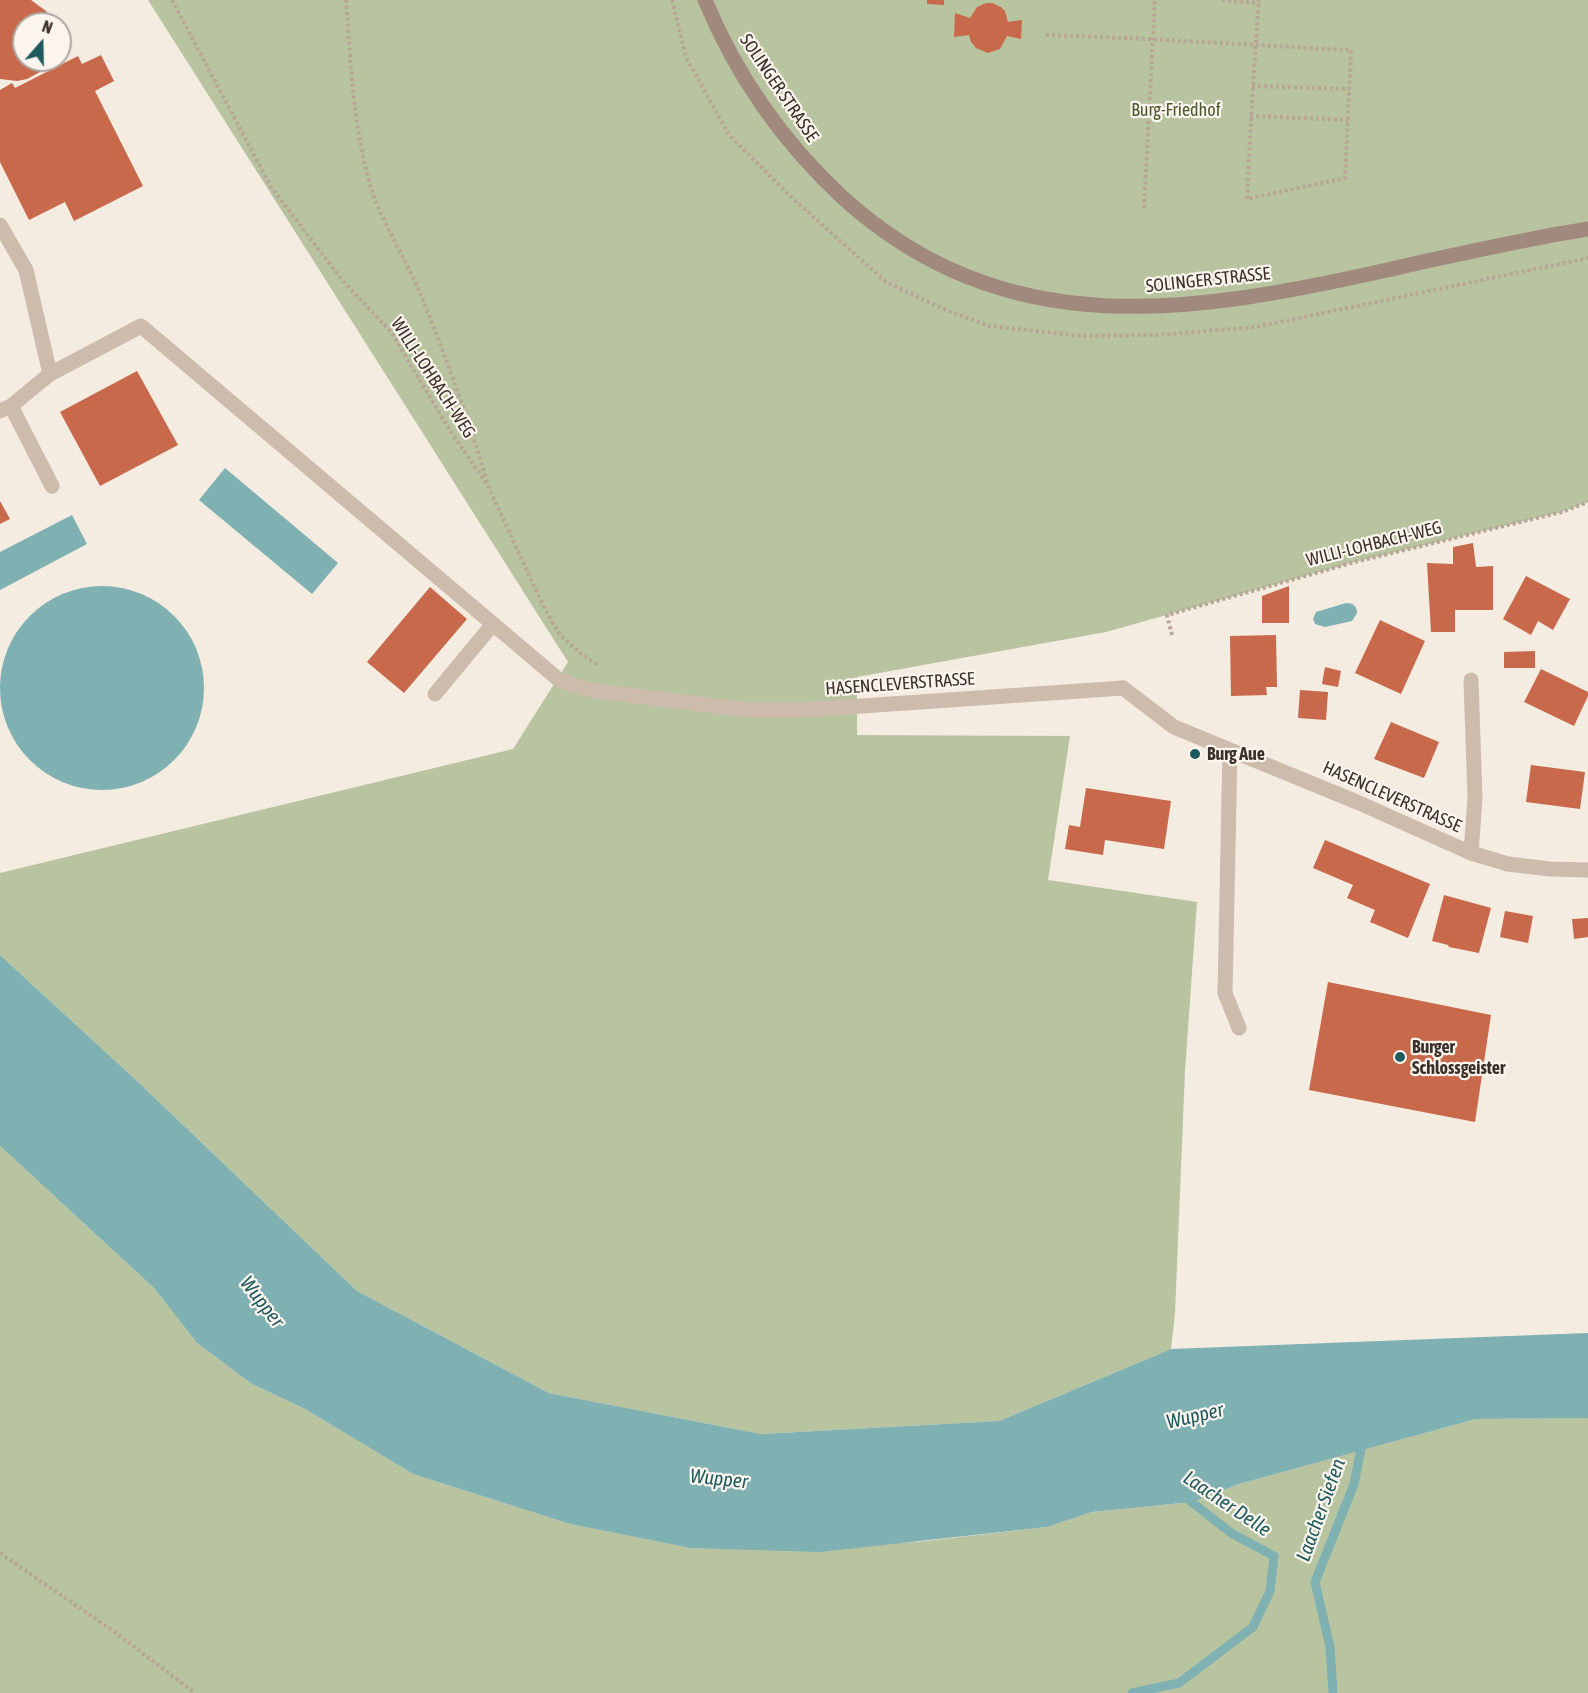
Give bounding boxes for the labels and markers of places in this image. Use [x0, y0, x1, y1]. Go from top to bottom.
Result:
place label: Burg Aue [1207, 743, 1265, 765]
marker: Burg Aue [1188, 747, 1202, 761]
place label: Burger Schlossgeister [1412, 1036, 1505, 1078]
marker: Burger Schlossgeister [1393, 1050, 1407, 1064]

